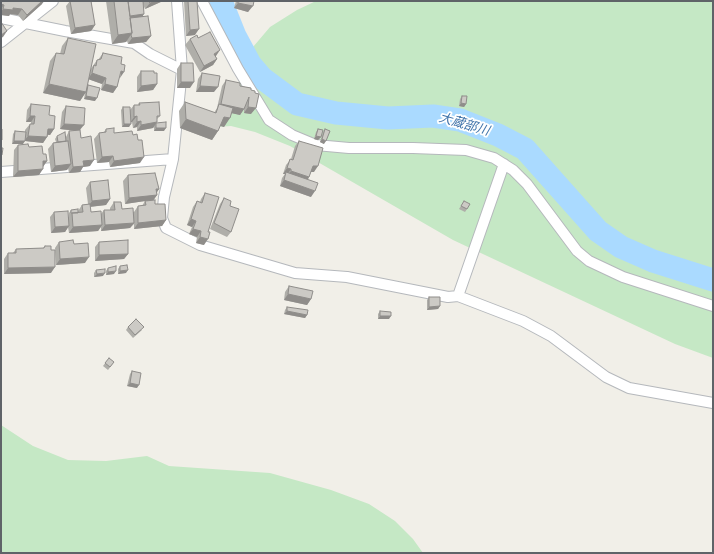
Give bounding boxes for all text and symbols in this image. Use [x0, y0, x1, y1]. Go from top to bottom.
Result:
water label: 大蔵部川 [437, 110, 491, 140]

